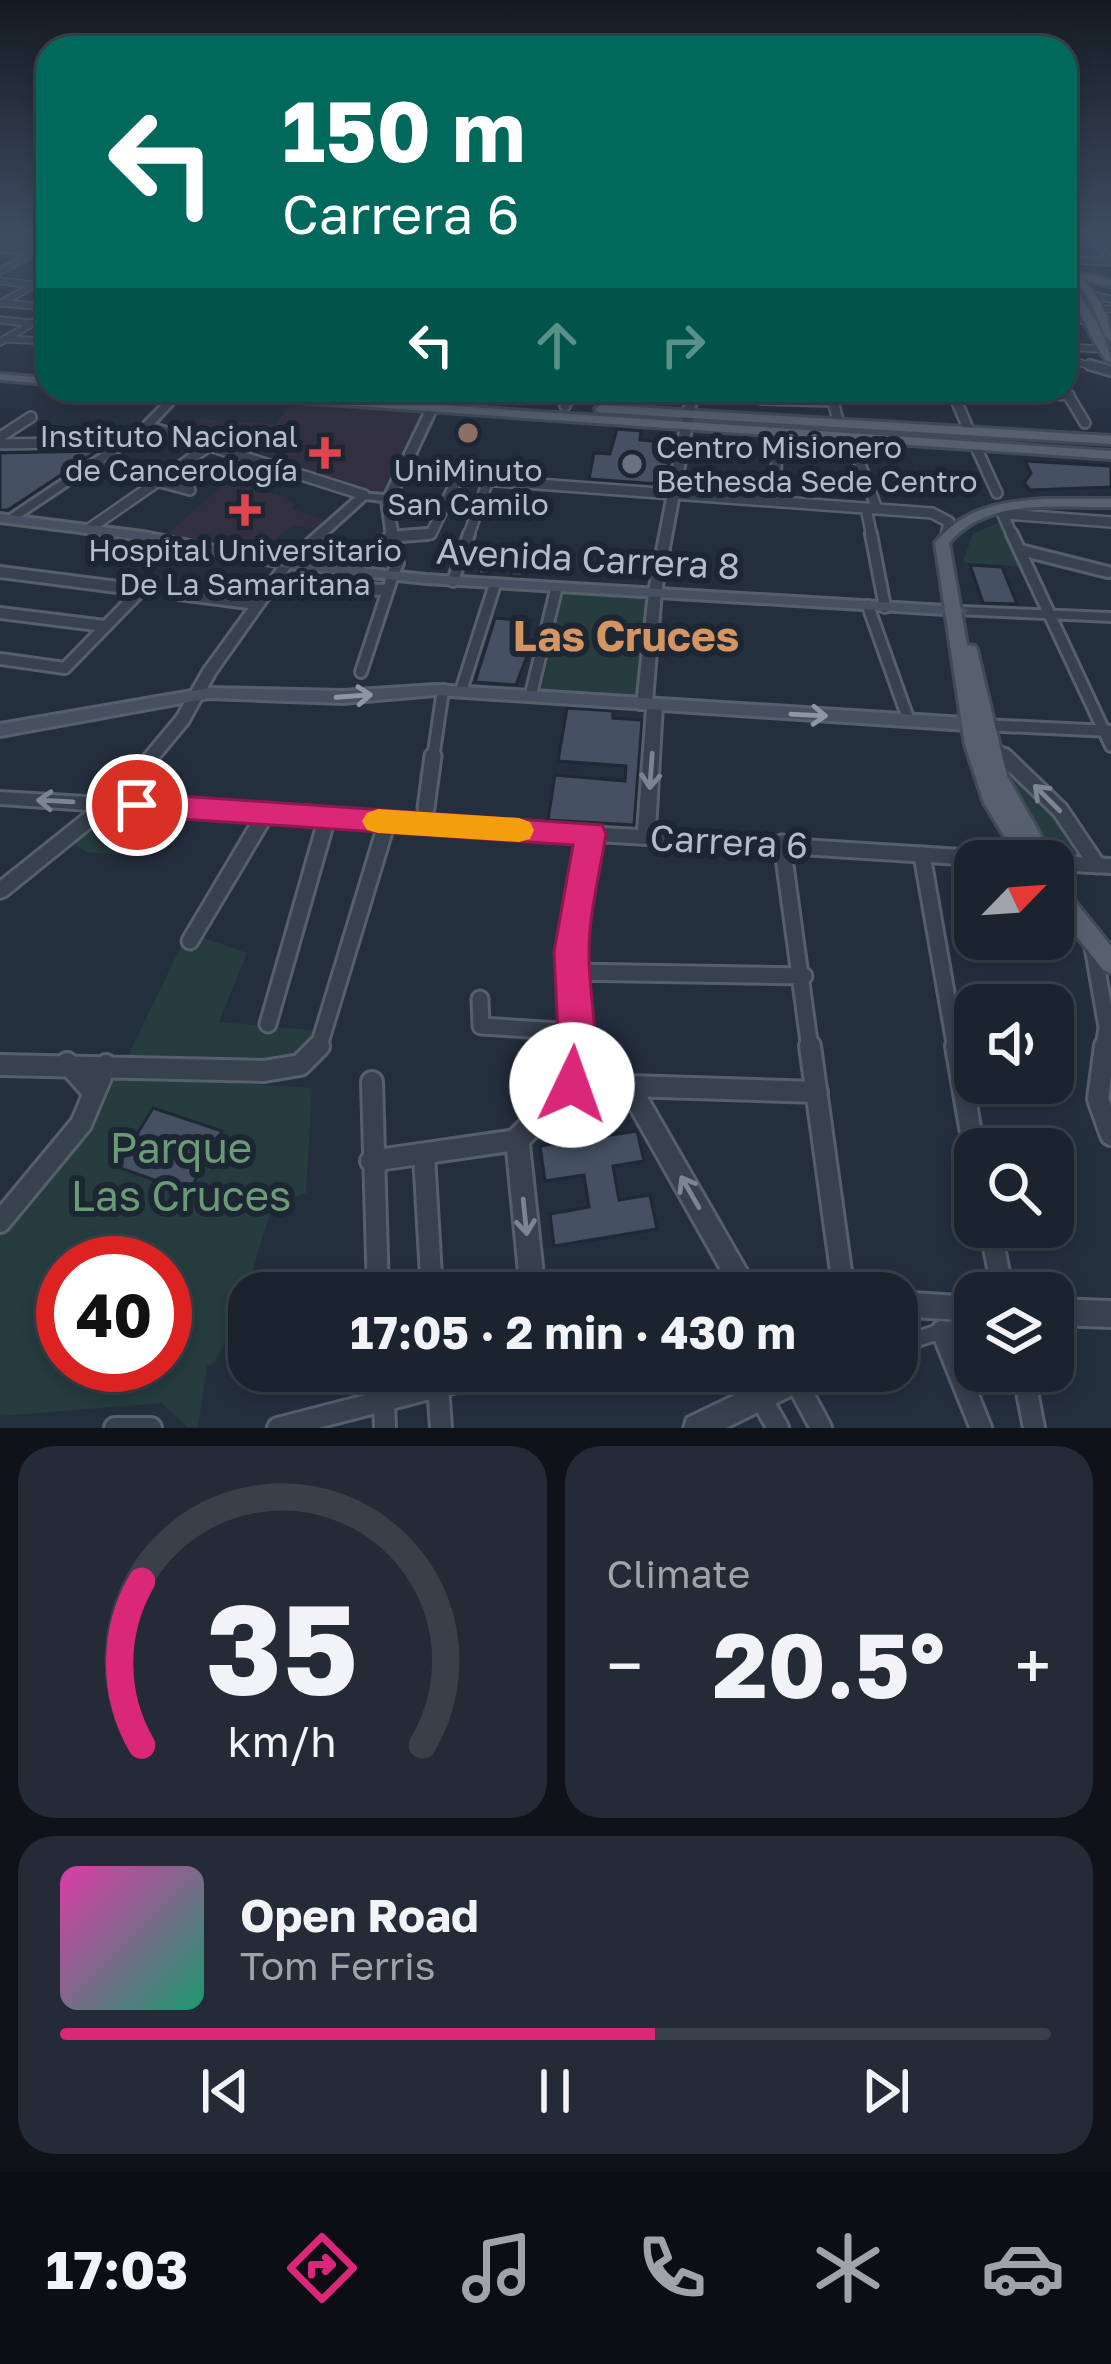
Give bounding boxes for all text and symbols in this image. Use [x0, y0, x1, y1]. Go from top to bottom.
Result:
text: 150 m [282, 80, 526, 180]
icon: left [84, 84, 240, 240]
text: Carrera 6 [282, 181, 519, 246]
icon: left [398, 312, 464, 378]
icon: ahead [524, 312, 590, 378]
icon: right [650, 312, 716, 378]
place label: Instituto Nacional de Cancerología [39, 418, 298, 488]
marker: UniMinuto San Camilo [455, 420, 481, 446]
place label: Centro Misionero Bethesda Sede Centro [656, 429, 977, 499]
marker: Instituto Nacional de Cancerología [309, 437, 341, 469]
marker: Centro Misionero Bethesda Sede Centro [619, 451, 645, 477]
place label: UniMinuto San Camilo [387, 452, 549, 522]
marker: Hospital Universitario De La Samaritana [229, 494, 261, 526]
street label: Avenida Carrera 8 [435, 529, 741, 587]
place label: Hospital Universitario De La Samaritana [88, 532, 402, 602]
district label: Las Cruces [513, 610, 739, 660]
one-way arrow [333, 684, 372, 707]
one-way arrow [789, 704, 828, 727]
one-way arrow [639, 751, 662, 790]
pin [86, 754, 188, 856]
icon: arrive [104, 772, 170, 838]
one-way arrow [1033, 783, 1063, 813]
one-way arrow [36, 789, 75, 812]
street label: Carrera 6 [649, 815, 809, 867]
north arrow [954, 840, 1074, 960]
map controls [954, 840, 1074, 1392]
button: sound [954, 984, 1074, 1104]
position arrow [509, 1022, 635, 1148]
park label: Parque Las Cruces [71, 1122, 291, 1220]
button: search [954, 1128, 1074, 1248]
one-way arrow [677, 1175, 701, 1210]
one-way arrow [514, 1197, 537, 1236]
speed limit sign: 40 [36, 1236, 192, 1392]
button: layers [954, 1272, 1074, 1392]
text: 17:05 · 2 min · 430 m [350, 1305, 796, 1359]
text: Climate [607, 1550, 750, 1597]
text: 35 [206, 1572, 358, 1721]
text: 20.5° [713, 1610, 945, 1718]
text: − [607, 1625, 643, 1705]
text: + [1015, 1625, 1051, 1705]
text: km/h [228, 1715, 337, 1766]
text: Open Road [240, 1888, 479, 1942]
text: Tom Ferris [240, 1942, 435, 1989]
icon: previous [192, 2058, 258, 2124]
icon: pause [522, 2058, 588, 2124]
icon: next [853, 2058, 919, 2124]
icon: directions [280, 2226, 364, 2310]
icon: music [455, 2226, 539, 2310]
icon: phone [630, 2226, 714, 2310]
icon: climate [806, 2226, 890, 2310]
icon: car [981, 2226, 1065, 2310]
text: 17:03 [46, 2236, 188, 2301]

